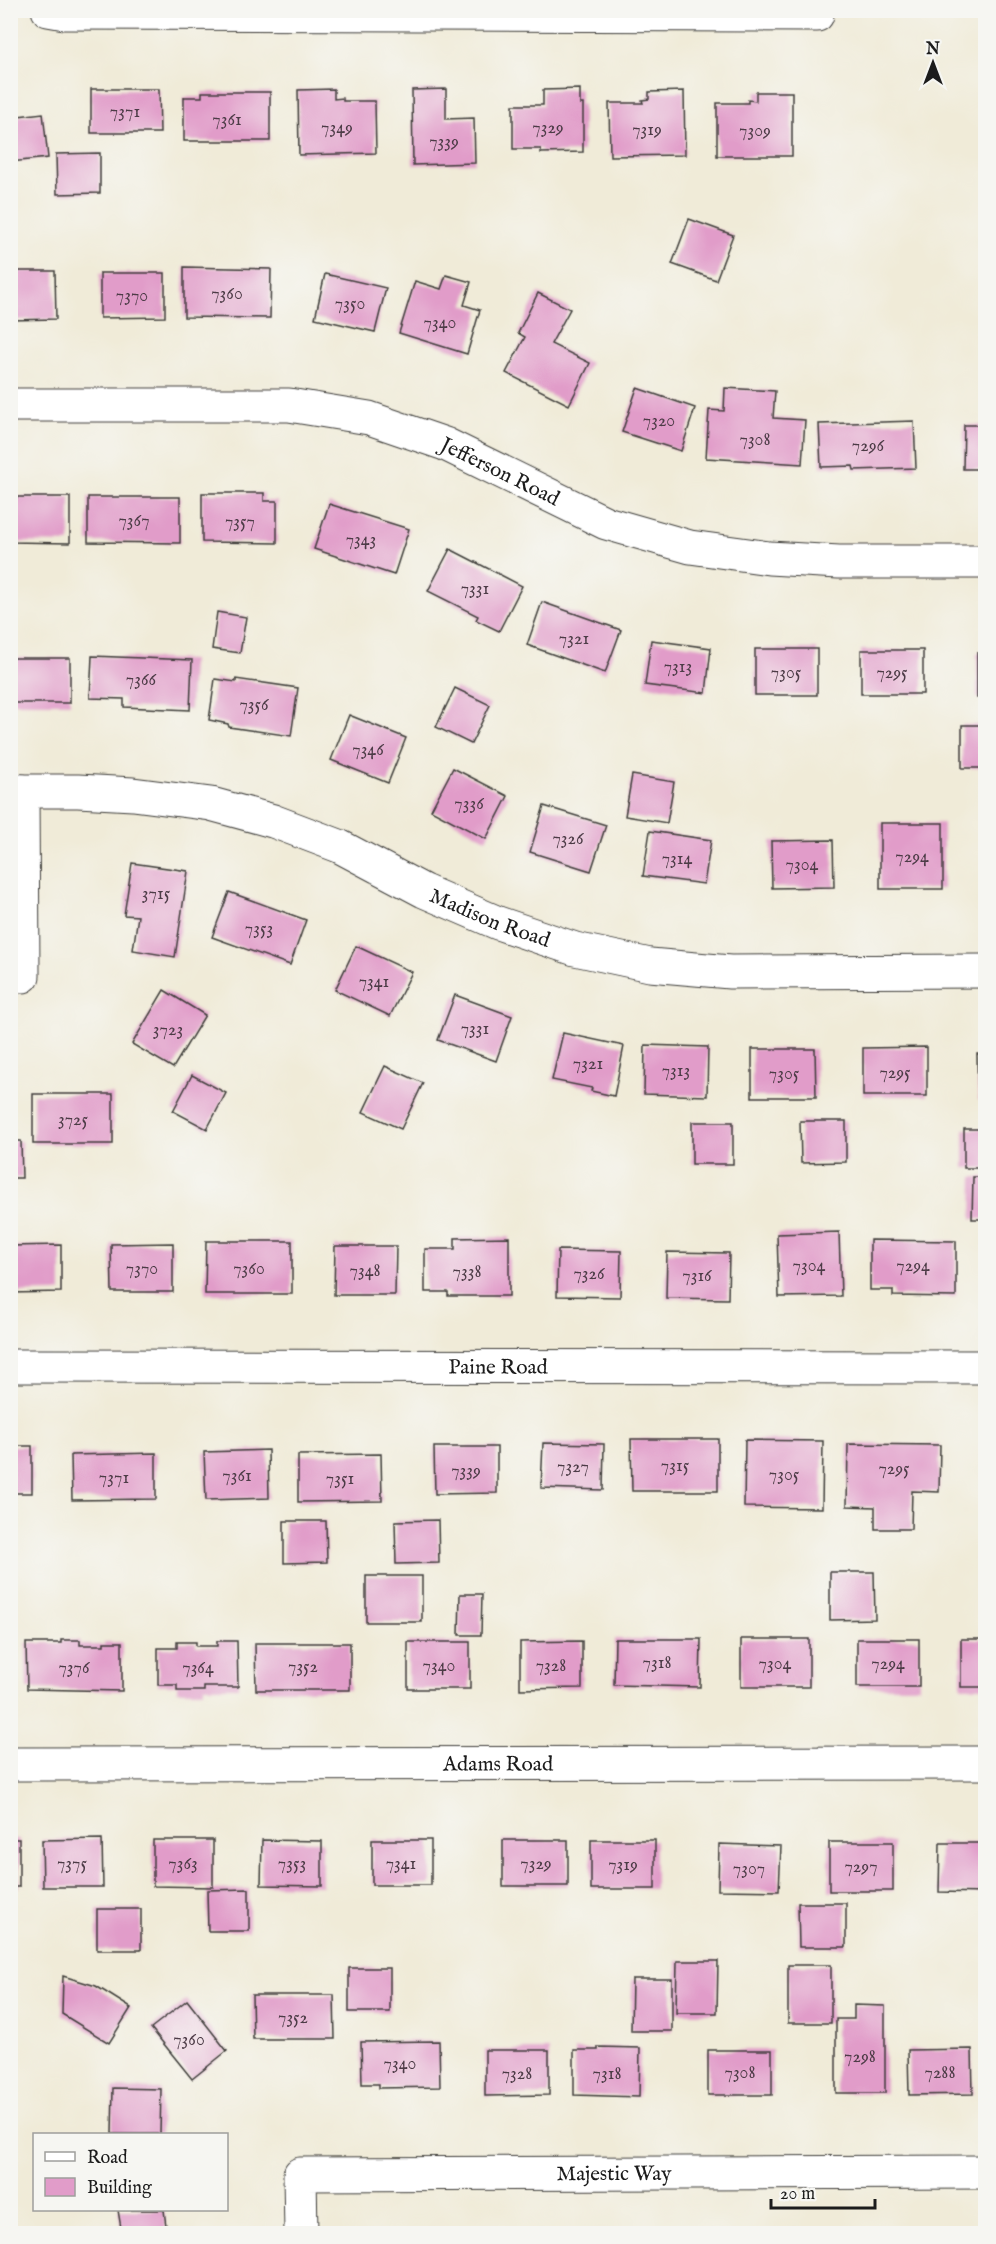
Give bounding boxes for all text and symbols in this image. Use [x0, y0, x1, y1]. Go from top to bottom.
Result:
north arrow [903, 33, 963, 93]
text: N [925, 40, 940, 60]
house number: 7371 [110, 101, 140, 124]
house number: 7361 [212, 109, 242, 132]
house number: 7349 [321, 117, 353, 140]
house number: 7329 [532, 117, 564, 140]
house number: 7319 [632, 119, 662, 142]
house number: 7309 [739, 120, 771, 143]
house number: 7339 [429, 131, 459, 154]
house number: 7360 [211, 283, 243, 306]
house number: 7370 [116, 285, 148, 308]
house number: 7350 [335, 293, 365, 316]
house number: 7340 [424, 312, 456, 335]
house number: 7320 [643, 410, 675, 433]
house number: 7308 [739, 429, 771, 452]
street label: Jefferson Road [434, 431, 564, 513]
house number: 7296 [852, 435, 885, 458]
house number: 7367 [118, 510, 150, 533]
house number: 7357 [225, 511, 255, 534]
house number: 7343 [346, 529, 376, 552]
house number: 7331 [461, 578, 489, 601]
house number: 7321 [559, 628, 589, 651]
house number: 7313 [664, 656, 692, 679]
house number: 7305 [771, 662, 802, 685]
house number: 7295 [876, 662, 908, 685]
house number: 7366 [126, 669, 157, 692]
house number: 7356 [239, 694, 269, 717]
house number: 7346 [352, 739, 384, 762]
house number: 7336 [454, 793, 484, 816]
house number: 7326 [552, 828, 584, 851]
house number: 7294 [895, 846, 929, 869]
house number: 7314 [662, 848, 693, 871]
house number: 7304 [786, 854, 819, 877]
house number: 3715 [142, 883, 171, 906]
street label: Madison Road [425, 883, 554, 955]
house number: 7353 [245, 918, 273, 941]
house number: 7341 [359, 971, 389, 994]
house number: 7331 [461, 1018, 489, 1041]
house number: 3723 [153, 1019, 183, 1042]
house number: 7321 [573, 1053, 603, 1076]
house number: 7313 [662, 1060, 690, 1083]
house number: 7295 [879, 1062, 911, 1085]
house number: 7305 [769, 1063, 800, 1086]
house number: 3725 [58, 1109, 89, 1132]
house number: 7304 [793, 1255, 826, 1278]
house number: 7294 [896, 1255, 930, 1278]
house number: 7370 [126, 1258, 158, 1281]
house number: 7360 [233, 1258, 265, 1281]
house number: 7348 [349, 1260, 381, 1283]
house number: 7338 [453, 1261, 481, 1284]
house number: 7326 [573, 1263, 605, 1286]
house number: 7316 [682, 1265, 712, 1288]
street label: Paine Road [448, 1354, 549, 1382]
house number: 7315 [661, 1455, 690, 1478]
house number: 7327 [557, 1456, 589, 1479]
house number: 7295 [878, 1458, 910, 1481]
house number: 7339 [451, 1460, 481, 1483]
house number: 7305 [769, 1464, 800, 1487]
house number: 7361 [222, 1465, 252, 1488]
house number: 7371 [99, 1467, 129, 1490]
house number: 7351 [326, 1468, 354, 1491]
house number: 7318 [643, 1652, 671, 1675]
house number: 7304 [759, 1653, 792, 1676]
house number: 7294 [871, 1653, 905, 1676]
house number: 7340 [423, 1655, 455, 1678]
house number: 7328 [536, 1655, 566, 1678]
house number: 7352 [288, 1656, 318, 1679]
house number: 7376 [58, 1657, 90, 1680]
house number: 7364 [182, 1657, 214, 1680]
street label: Adams Road [442, 1751, 554, 1779]
house number: 7375 [57, 1853, 88, 1876]
house number: 7363 [168, 1853, 198, 1876]
house number: 7353 [278, 1853, 306, 1876]
house number: 7341 [386, 1853, 416, 1876]
house number: 7329 [520, 1853, 552, 1876]
house number: 7319 [608, 1854, 638, 1877]
house number: 7297 [844, 1856, 878, 1879]
house number: 7307 [733, 1858, 765, 1881]
house number: 7352 [278, 2007, 308, 2030]
house number: 7360 [173, 2029, 205, 2052]
house number: 7298 [844, 2046, 876, 2069]
house number: 7340 [384, 2053, 416, 2076]
house number: 7308 [724, 2062, 756, 2085]
house number: 7288 [925, 2062, 955, 2085]
house number: 7328 [502, 2063, 532, 2086]
house number: 7318 [593, 2063, 621, 2086]
legend [33, 2133, 228, 2211]
text: Road [87, 2147, 128, 2170]
street label: Majestic Way [556, 2161, 672, 2188]
scale bar [771, 2172, 874, 2210]
text: Building [87, 2177, 152, 2200]
text: 20 m [780, 2183, 815, 2206]

